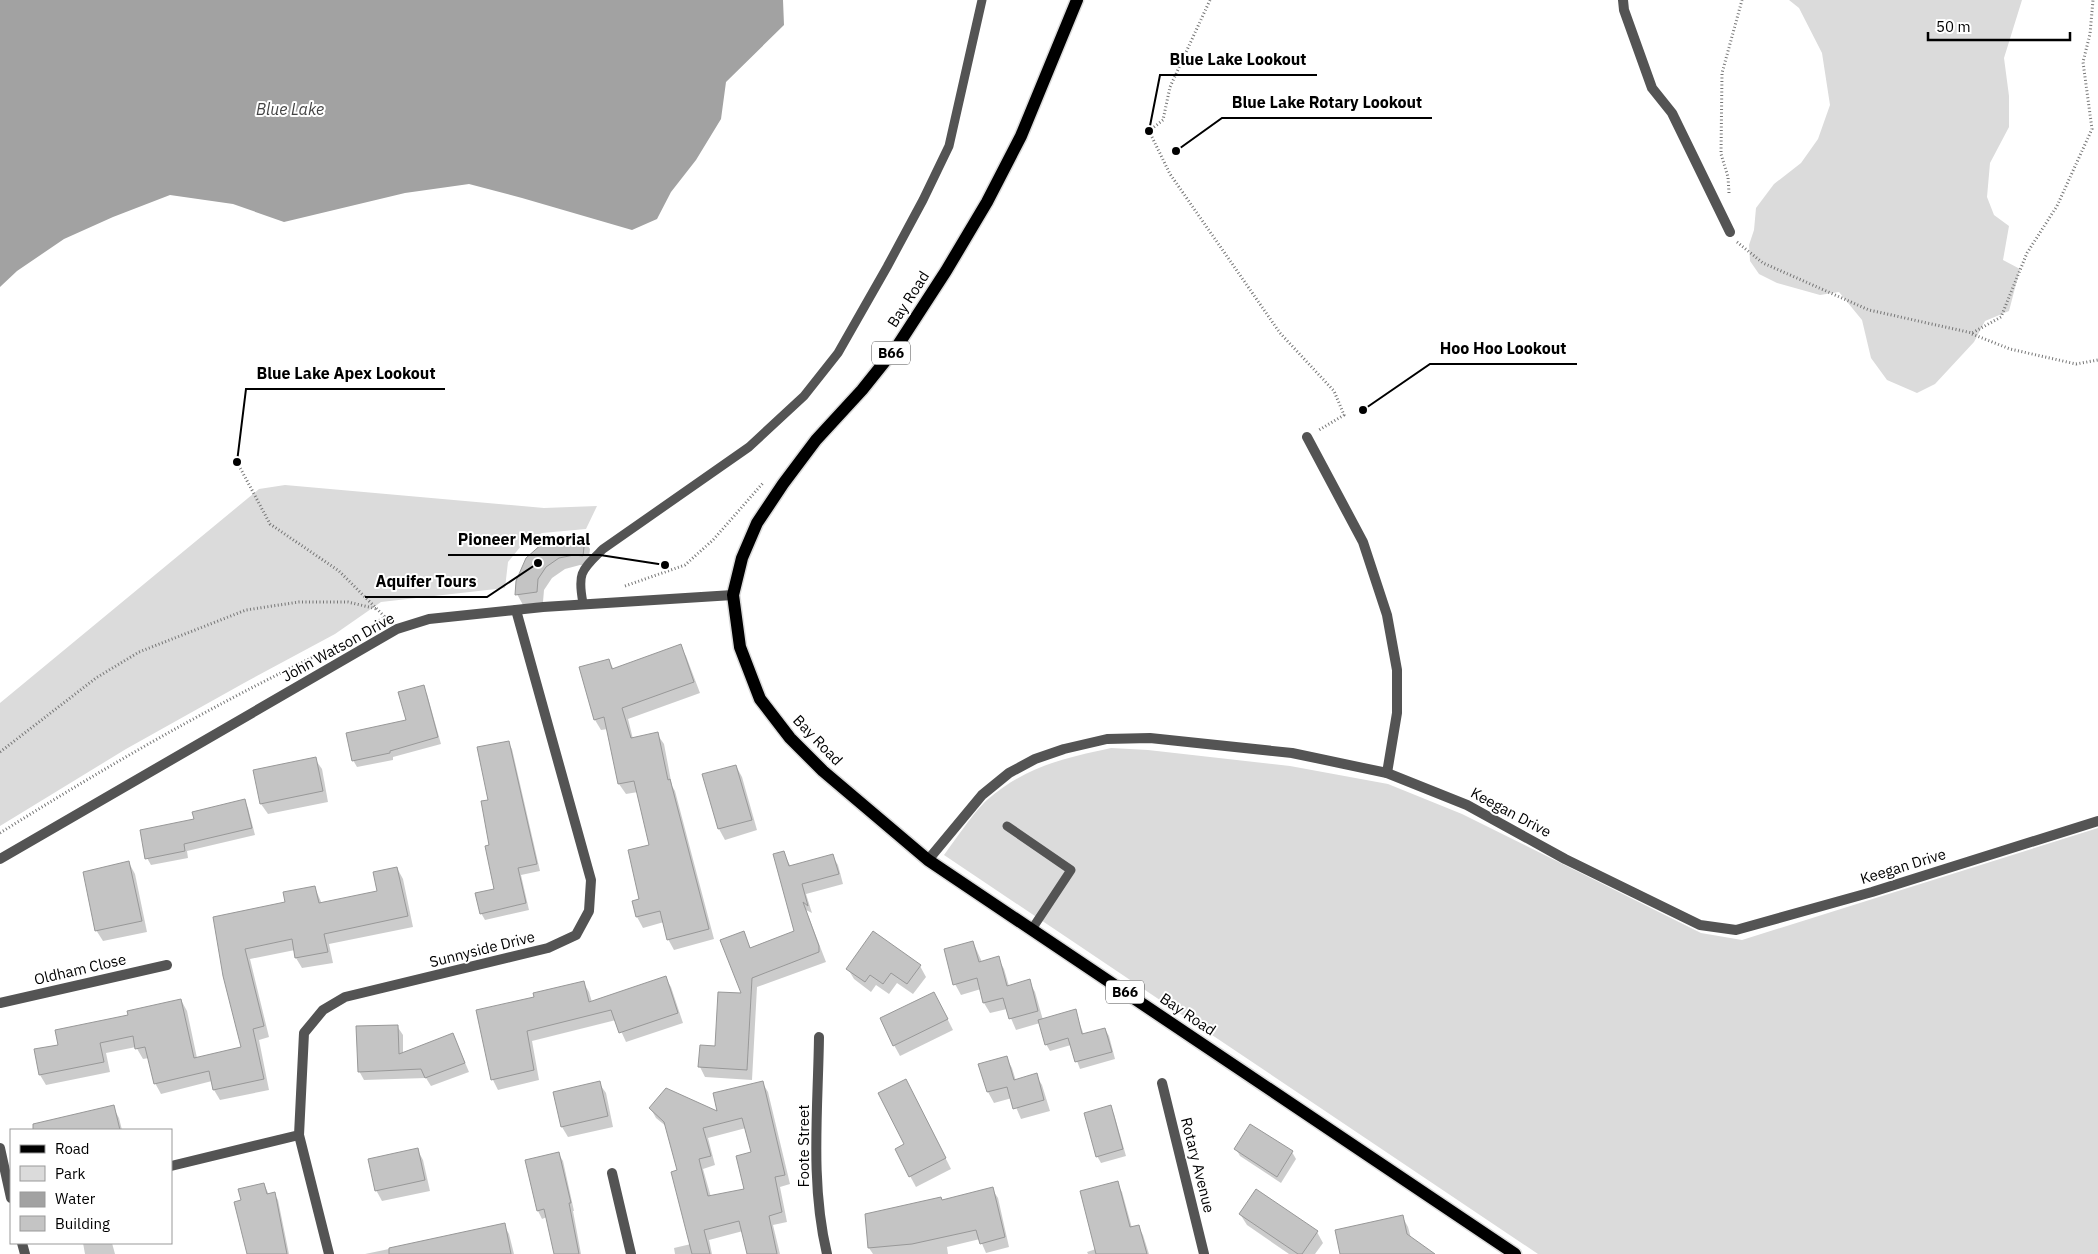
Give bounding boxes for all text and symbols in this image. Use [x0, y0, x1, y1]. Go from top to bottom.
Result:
scale bar [1928, 10, 2070, 42]
text: 50 m [1936, 17, 1971, 36]
callout: Blue Lake Lookout [1160, 44, 1317, 75]
text: Blue Lake Lookout [1170, 49, 1306, 69]
callout: Blue Lake Rotary Lookout [1222, 87, 1432, 118]
text: Blue Lake Rotary Lookout [1232, 92, 1422, 112]
water label: Blue Lake [256, 99, 324, 119]
street label: Bay Road [883, 267, 933, 331]
callout: Hoo Hoo Lookout [1430, 333, 1577, 364]
text: Hoo Hoo Lookout [1440, 338, 1566, 358]
road number: B66 [872, 342, 910, 364]
callout: Blue Lake Apex Lookout [246, 358, 445, 389]
text: Blue Lake Apex Lookout [256, 363, 436, 383]
callout: Pioneer Memorial [448, 524, 600, 555]
text: Pioneer Memorial [458, 529, 590, 549]
callout: Aquifer Tours [365, 566, 487, 597]
text: Aquifer Tours [375, 571, 477, 591]
street label: John Watson Drive [278, 608, 398, 686]
street label: Bay Road [789, 711, 847, 769]
street label: Keegan Drive [1468, 783, 1554, 841]
street label: Keegan Drive [1858, 844, 1948, 888]
street label: Sunnyside Drive [427, 927, 537, 971]
street label: Oldham Close [32, 949, 128, 989]
road number: B66 [1106, 980, 1144, 1004]
street label: Bay Road [1156, 988, 1220, 1040]
street label: Foote Street [794, 1105, 813, 1187]
street label: Rotary Avenue [1177, 1115, 1219, 1215]
legend [10, 1129, 172, 1244]
text: Road [55, 1139, 90, 1158]
text: Park [55, 1164, 85, 1183]
text: Water [55, 1189, 96, 1208]
text: Building [55, 1214, 110, 1233]

